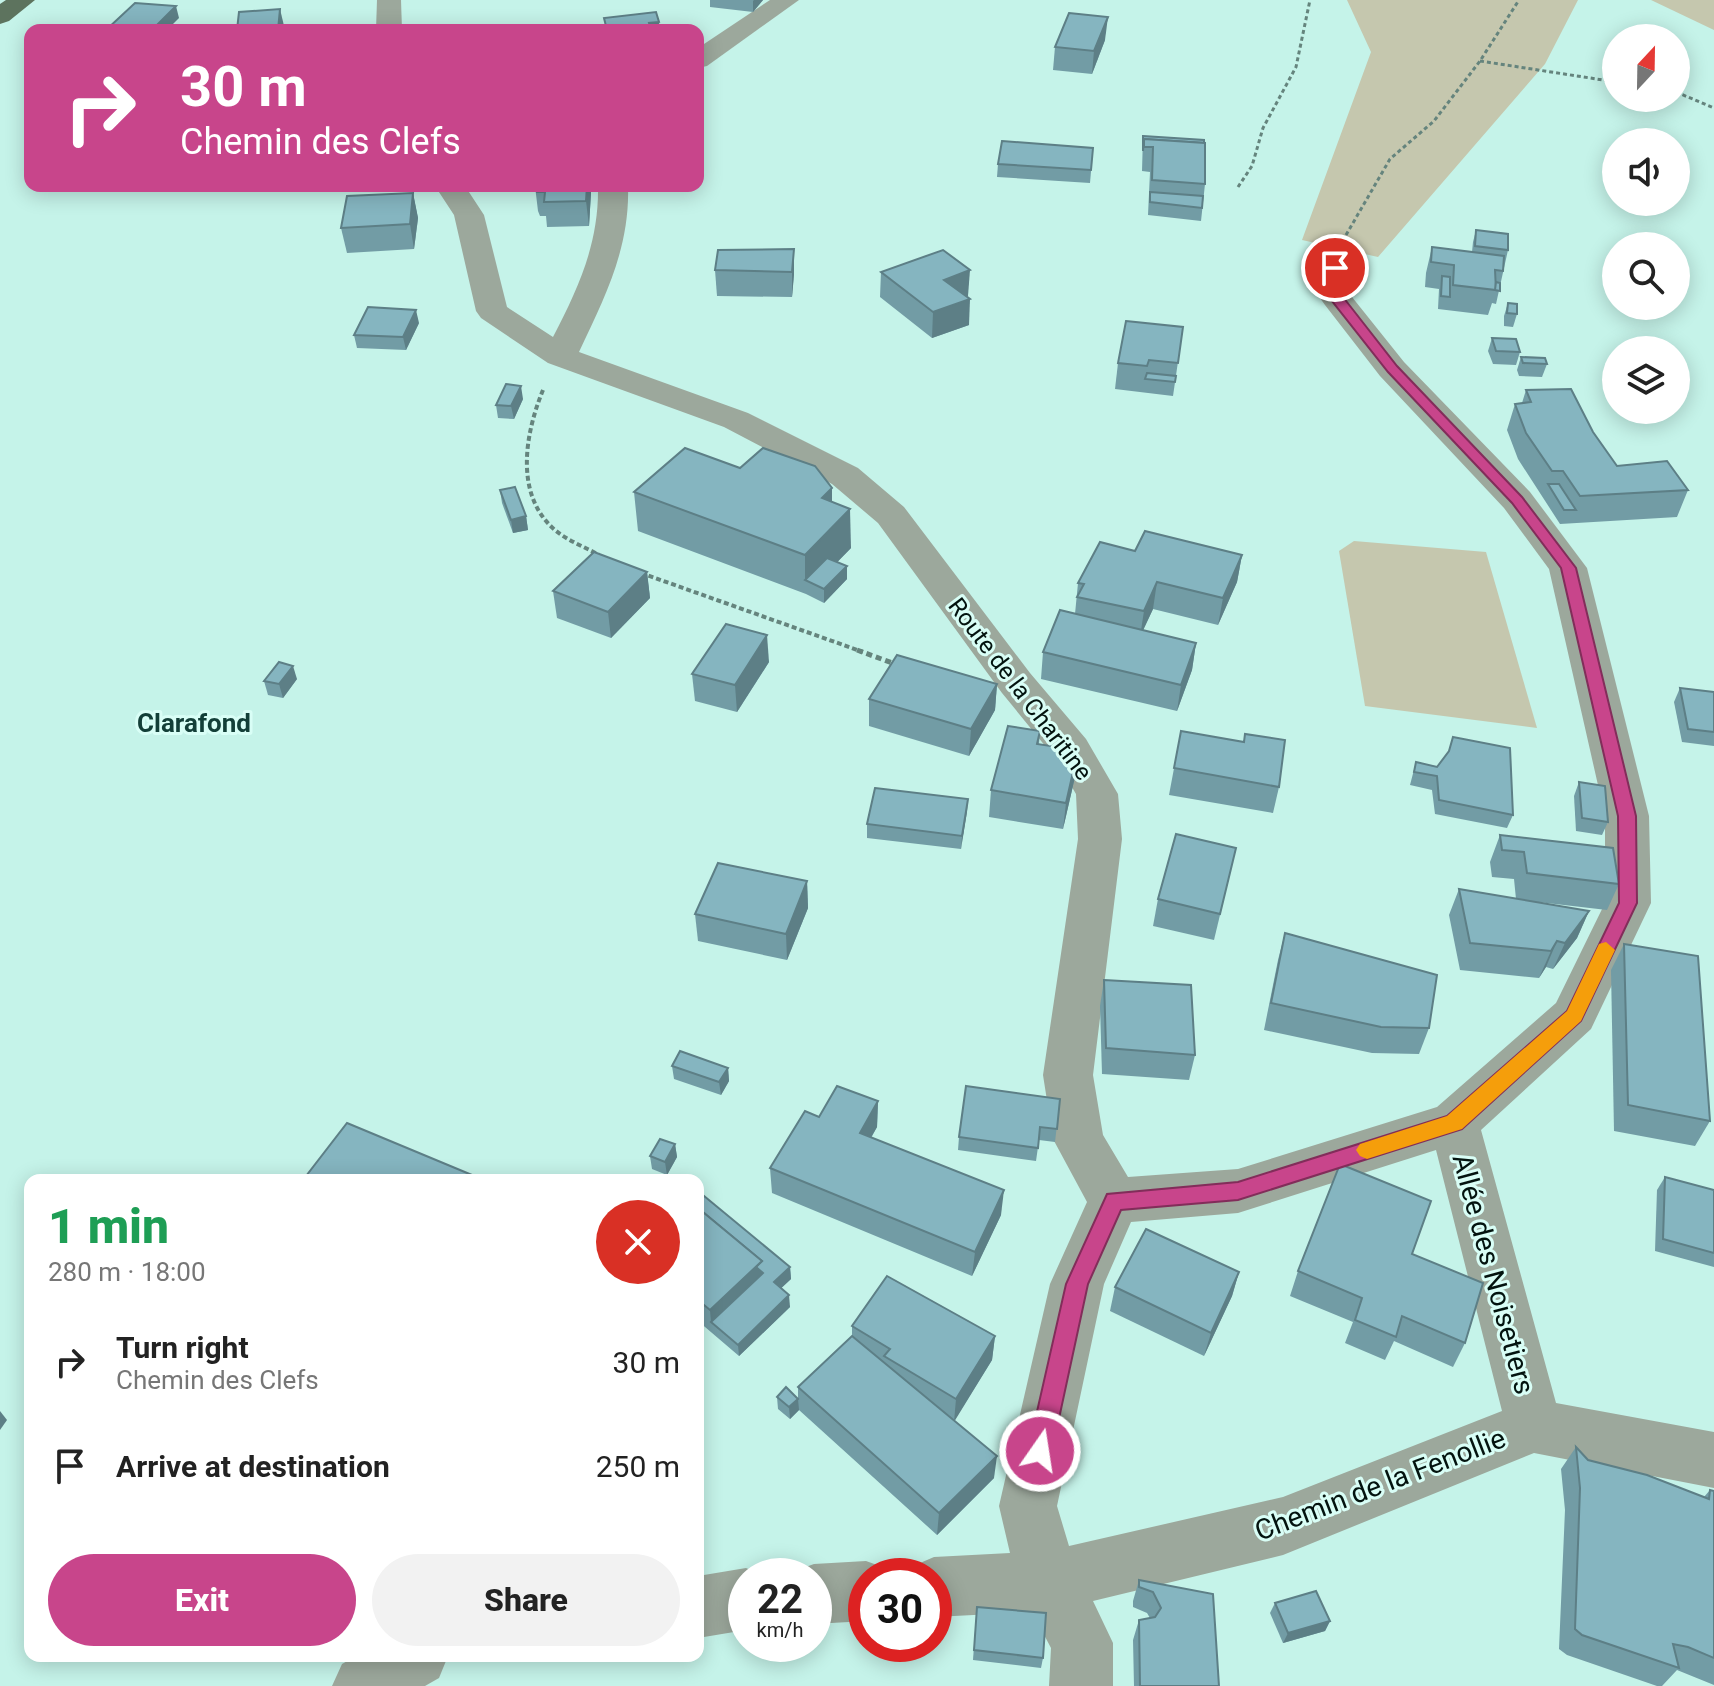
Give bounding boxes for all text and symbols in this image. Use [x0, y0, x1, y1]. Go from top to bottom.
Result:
north arrow [1602, 24, 1690, 112]
map controls [1602, 24, 1690, 424]
text: 30 m [180, 54, 307, 120]
icon: right [48, 56, 152, 160]
text: Chemin des Clefs [180, 121, 461, 163]
button: sound [1602, 128, 1690, 216]
button: search [1602, 232, 1690, 320]
pin [1301, 234, 1369, 302]
icon: arrive [1313, 246, 1357, 290]
button: layers [1602, 336, 1690, 424]
street label: Route de la Charitine [942, 592, 1098, 786]
district label: Clarafond [137, 708, 251, 738]
street label: Allée des Noisetiers [1446, 1150, 1541, 1398]
text: 1 min [48, 1198, 169, 1255]
button: close [596, 1200, 680, 1284]
text: 280 m · 18:00 [48, 1257, 206, 1287]
text: Turn right [116, 1330, 249, 1365]
icon: right [48, 1340, 92, 1384]
text: 30 m [613, 1345, 680, 1380]
text: Chemin des Clefs [116, 1365, 319, 1395]
position arrow [998, 1409, 1082, 1493]
street label: Chemin de la Fenollie [1250, 1421, 1510, 1547]
icon: arrive [48, 1444, 92, 1488]
text: Arrive at destination [116, 1449, 390, 1484]
text: 250 m [596, 1449, 680, 1484]
button: Exit [48, 1554, 356, 1646]
button: Share [372, 1554, 680, 1646]
speed limit sign: 30 [848, 1558, 952, 1662]
text: 22 [757, 1576, 803, 1623]
text: km/h [757, 1618, 803, 1642]

